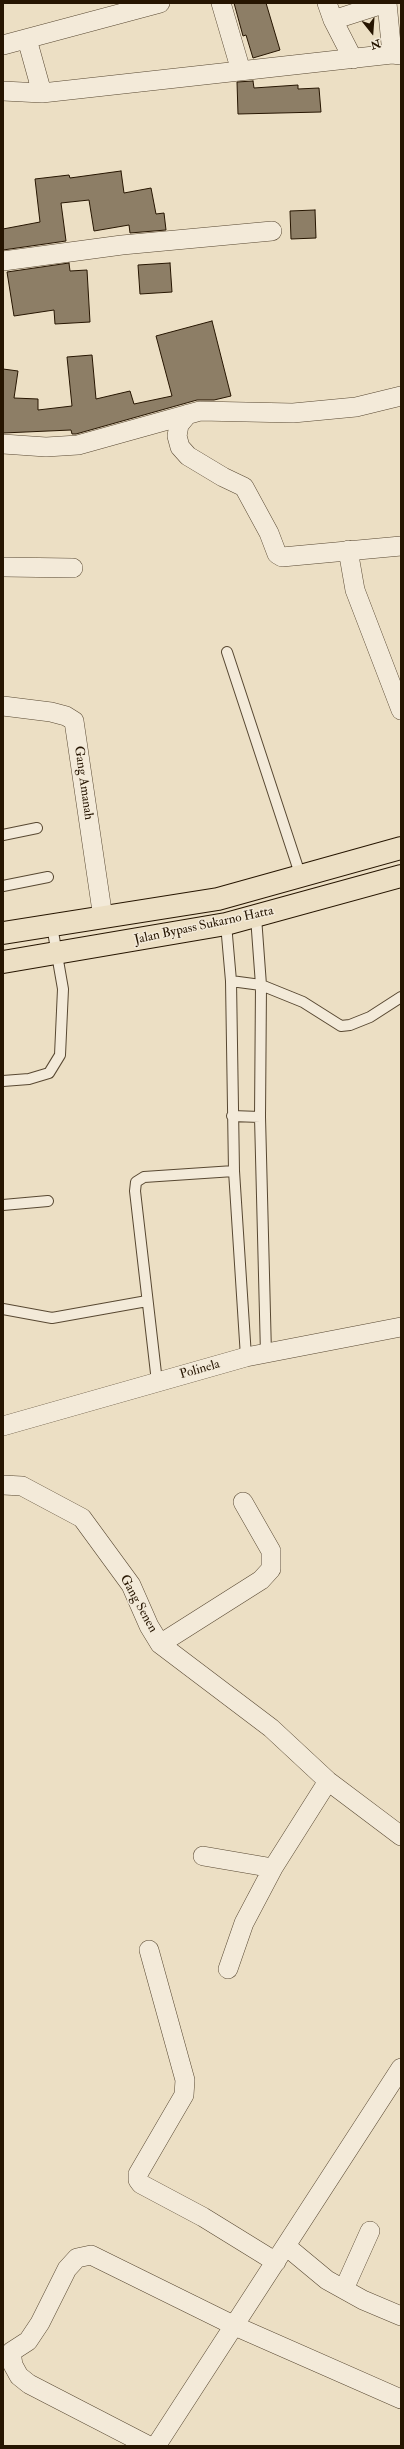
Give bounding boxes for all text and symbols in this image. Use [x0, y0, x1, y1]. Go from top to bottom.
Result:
north arrow [352, 12, 392, 52]
text: N [369, 36, 382, 52]
street label: Gang Amanah [70, 745, 96, 821]
street label: Jalan Bypass Sukarno Hatta [133, 904, 275, 948]
street label: Polinela [178, 1357, 222, 1383]
street label: Gang Senen [116, 1572, 160, 1636]

